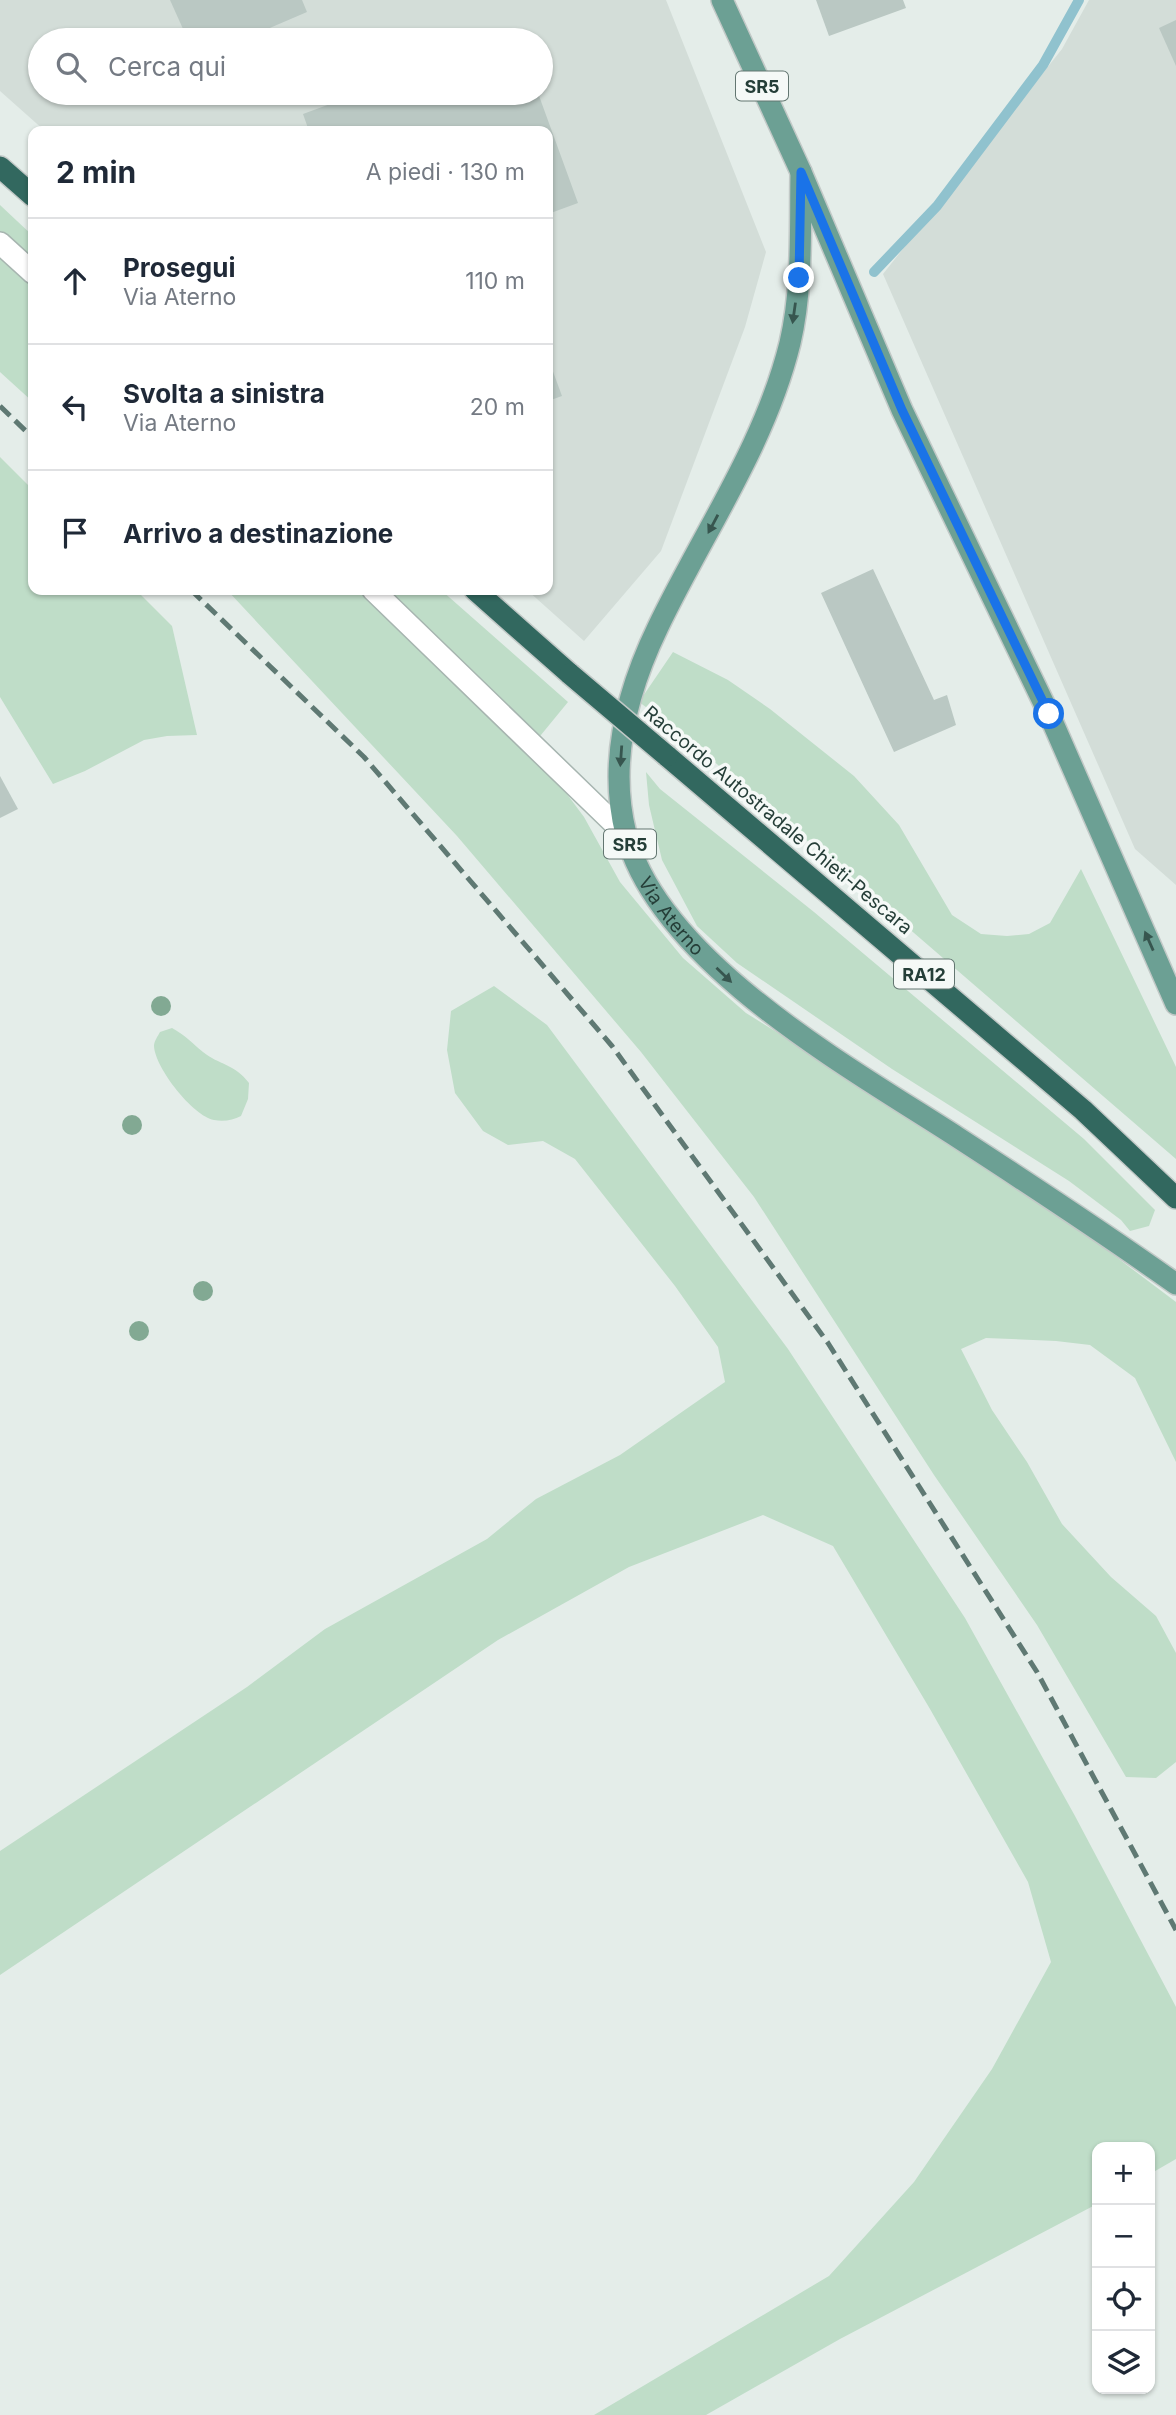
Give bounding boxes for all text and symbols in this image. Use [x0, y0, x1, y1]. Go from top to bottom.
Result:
search box [28, 28, 553, 105]
icon: search [52, 48, 90, 86]
text: Cerca qui [108, 51, 226, 82]
road number: SR5 [736, 72, 788, 100]
text: 2 min [56, 154, 136, 190]
text: A piedi · 130 m [366, 158, 525, 186]
text: Prosegui [123, 252, 235, 283]
icon: ahead [56, 262, 94, 300]
route end [783, 262, 814, 293]
text: 110 m [465, 267, 525, 295]
text: Via Aterno [123, 283, 236, 311]
one-way arrow [789, 302, 800, 324]
text: Svolta a sinistra [123, 378, 325, 409]
icon: left [56, 388, 94, 426]
text: 20 m [470, 393, 525, 421]
text: Via Aterno [123, 409, 236, 437]
icon: arrive [56, 514, 94, 552]
one-way arrow [707, 514, 719, 534]
text: Arrivo a destinazione [123, 518, 393, 549]
route start [1033, 698, 1064, 729]
street label: Raccordo Autostradale Chieti-Pescara [639, 701, 917, 939]
one-way arrow [615, 745, 626, 767]
road number: SR5 [604, 830, 656, 858]
street label: Via Aterno [634, 872, 709, 960]
one-way arrow [1143, 931, 1155, 951]
road number: RA12 [894, 959, 954, 988]
one-way arrow [715, 967, 732, 983]
map controls [1092, 2142, 1155, 2394]
button: + [1092, 2142, 1155, 2205]
button: − [1092, 2205, 1155, 2268]
button: locate [1092, 2268, 1155, 2331]
button: layers [1092, 2331, 1155, 2394]

